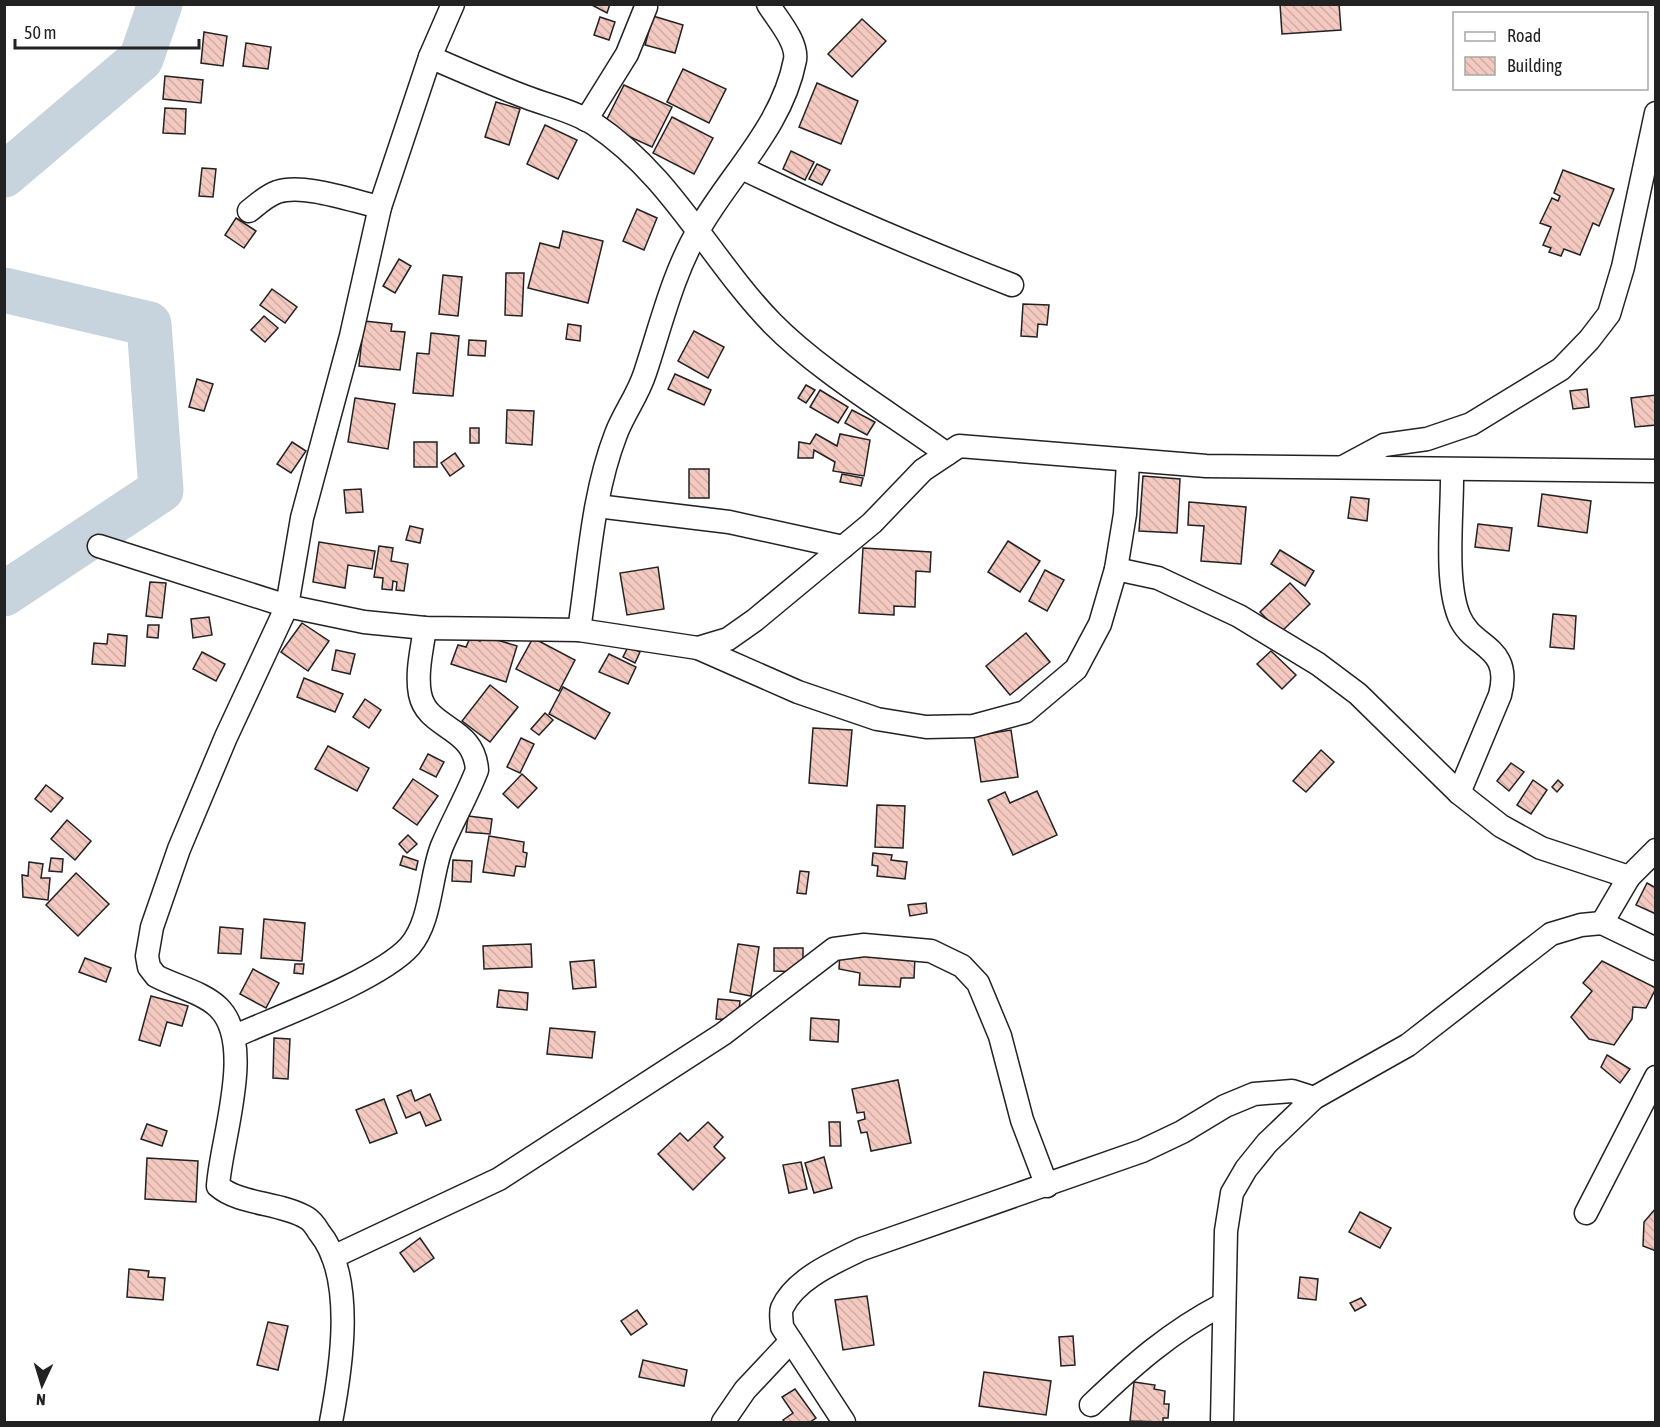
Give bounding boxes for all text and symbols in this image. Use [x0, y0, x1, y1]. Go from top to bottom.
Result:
scale bar [15, 12, 200, 50]
legend [1453, 12, 1648, 90]
text: 50 m [24, 22, 56, 43]
text: Road [1507, 25, 1541, 46]
text: Building [1507, 55, 1562, 76]
north arrow [12, 1355, 72, 1415]
text: N [36, 1391, 46, 1409]

